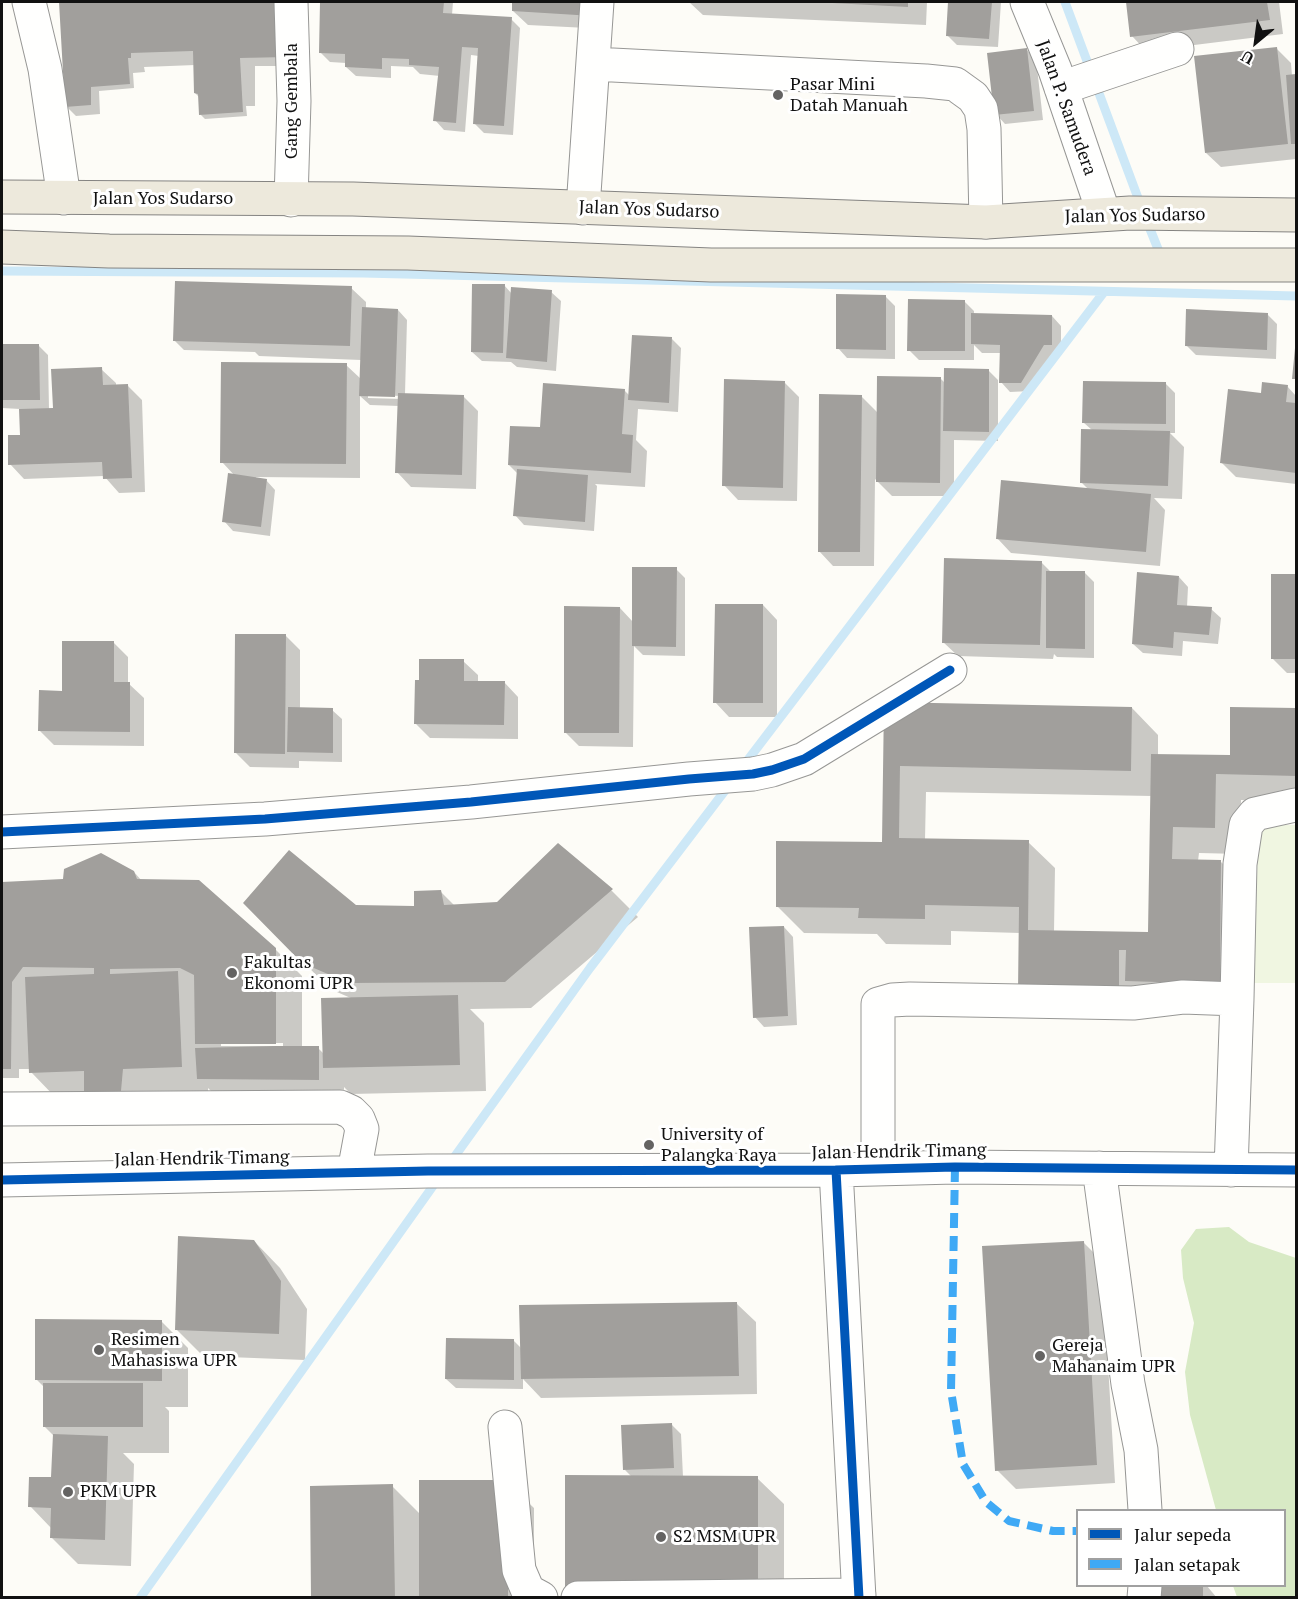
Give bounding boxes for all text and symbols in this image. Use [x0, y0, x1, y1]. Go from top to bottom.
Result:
north arrow [1226, 12, 1286, 72]
street label: Jalan P. Samudera [1032, 37, 1100, 179]
street label: Gang Gembala [281, 43, 303, 159]
text: U [1237, 45, 1258, 70]
place label: Pasar Mini Datah Manuah [790, 74, 908, 116]
marker: Pasar Mini Datah Manuah [771, 88, 785, 102]
street label: Jalan Yos Sudarso [93, 188, 233, 210]
street label: Jalan Yos Sudarso [578, 197, 720, 223]
street label: Jalan Yos Sudarso [1065, 204, 1205, 228]
place label: Fakultas Ekonomi UPR [244, 952, 354, 994]
marker: Fakultas Ekonomi UPR [225, 966, 239, 980]
place label: University of Palangka Raya [661, 1124, 777, 1166]
marker: University of Palangka Raya [642, 1138, 656, 1152]
street label: Jalan Hendrik Timang [811, 1140, 987, 1164]
street label: Jalan Hendrik Timang [114, 1147, 290, 1171]
place label: Resimen Mahasiswa UPR [111, 1329, 237, 1372]
place label: Gereja Mahanaim UPR [1052, 1335, 1176, 1378]
marker: Resimen Mahasiswa UPR [92, 1343, 106, 1357]
marker: Gereja Mahanaim UPR [1033, 1349, 1047, 1363]
place label: PKM UPR [80, 1481, 157, 1503]
marker: PKM UPR [61, 1485, 75, 1499]
legend [1076, 1509, 1286, 1587]
text: Jalur sepeda [1134, 1522, 1231, 1546]
place label: S2 MSM UPR [673, 1526, 776, 1548]
marker: S2 MSM UPR [654, 1530, 668, 1544]
text: Jalan setapak [1134, 1552, 1240, 1576]

